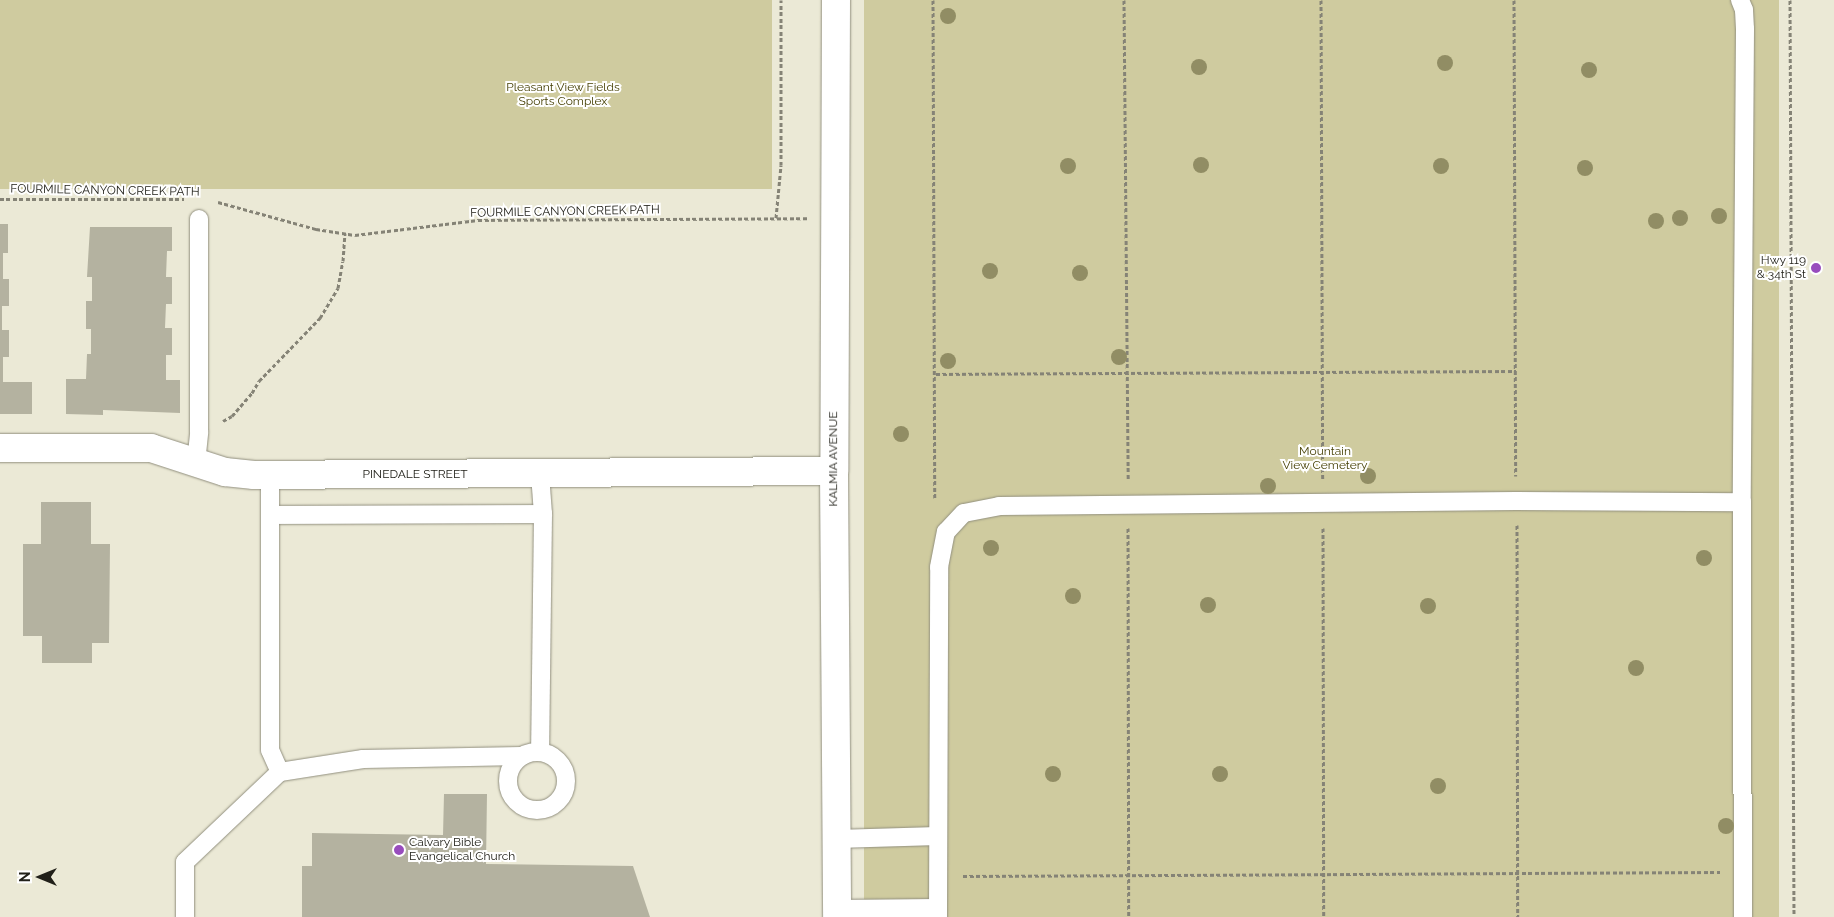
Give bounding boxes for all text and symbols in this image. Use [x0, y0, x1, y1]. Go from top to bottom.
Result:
park label: Pleasant View Fields Sports Complex [506, 81, 620, 109]
street label: FOURMILE CANYON CREEK PATH [10, 182, 200, 200]
street label: FOURMILE CANYON CREEK PATH [470, 203, 660, 221]
place label: Hwy 119 & 34th St [1757, 254, 1806, 282]
marker: Hwy 119 & 34th St [1810, 262, 1822, 274]
street label: KALMIA AVENUE [827, 411, 841, 507]
park label: Mountain View Cemetery [1282, 445, 1368, 473]
street label: PINEDALE STREET [362, 468, 468, 482]
place label: Calvary Bible Evangelical Church [409, 836, 516, 864]
marker: Calvary Bible Evangelical Church [393, 844, 405, 856]
north arrow [15, 852, 65, 902]
text: N [17, 872, 33, 882]

